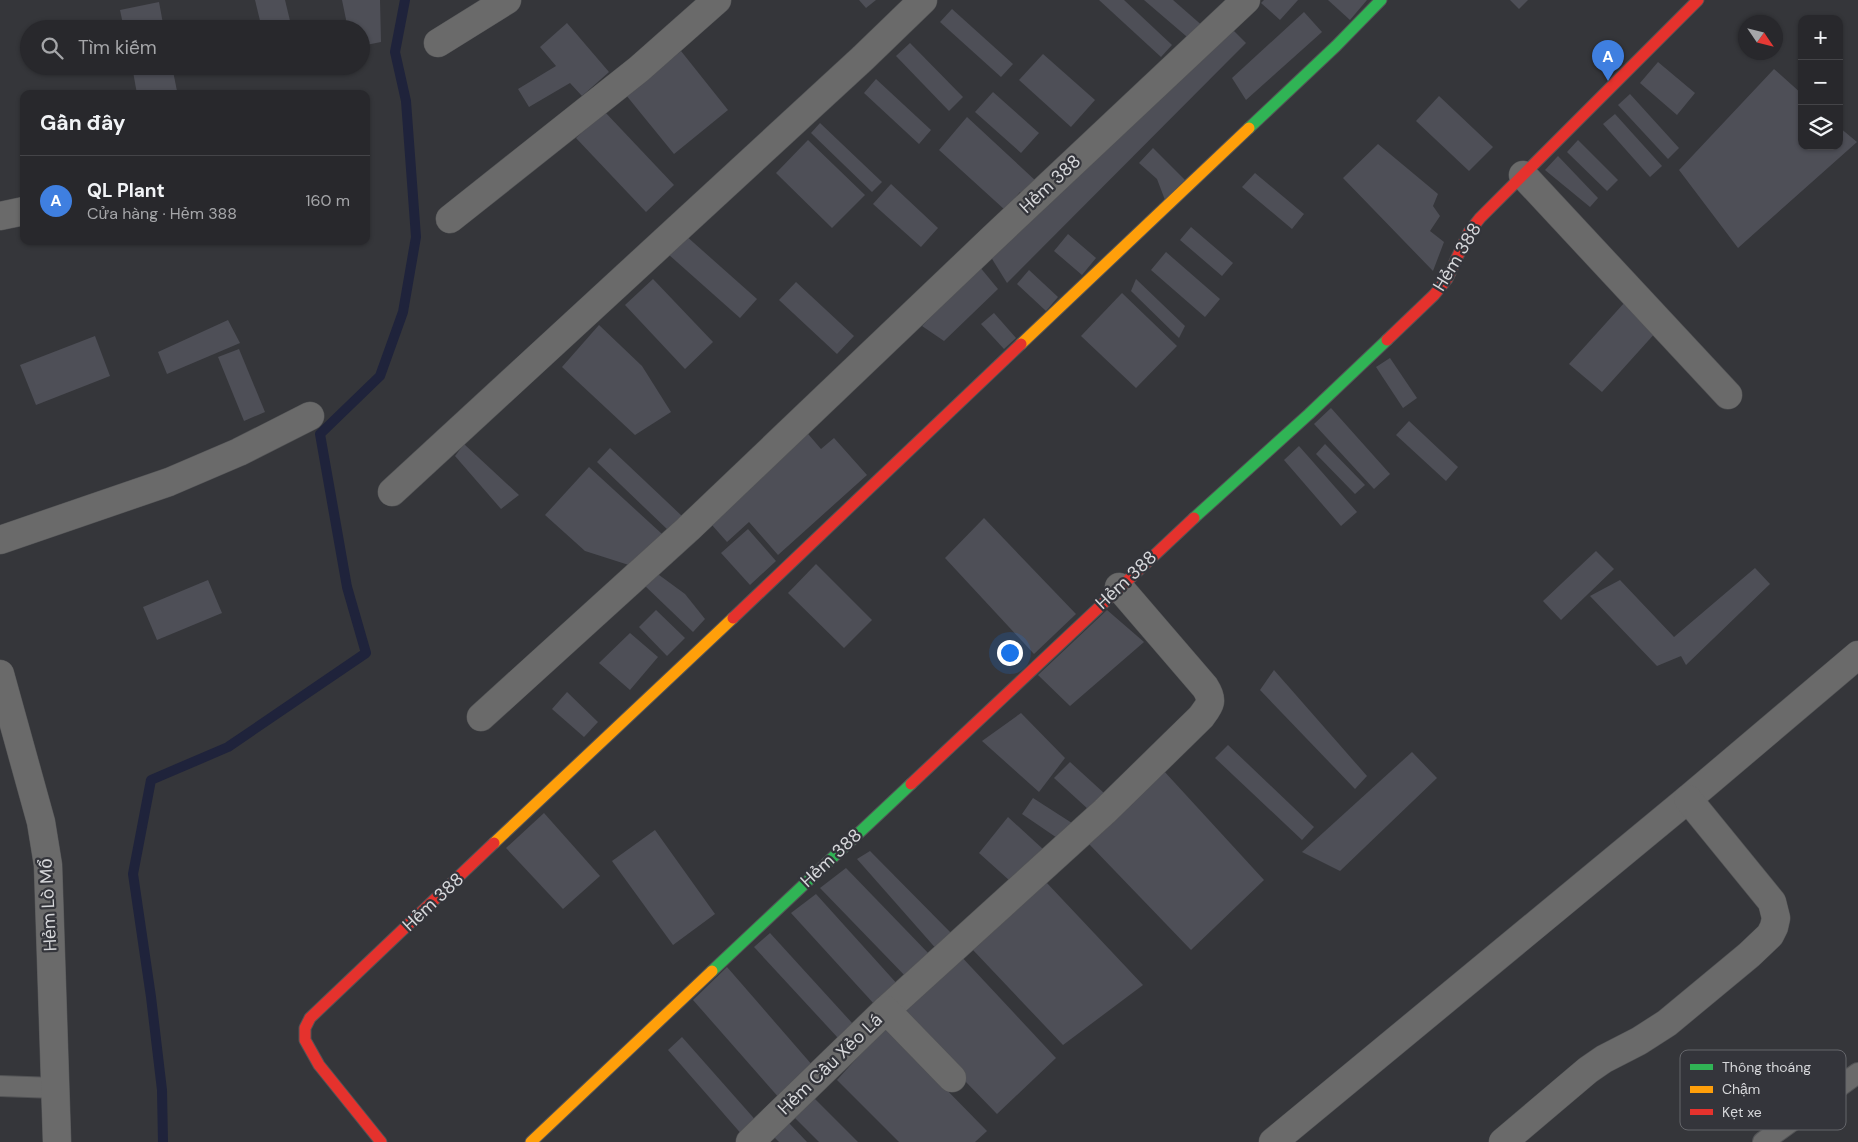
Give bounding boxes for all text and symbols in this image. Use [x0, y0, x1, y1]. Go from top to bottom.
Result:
north arrow [1738, 15, 1783, 60]
map controls [1798, 15, 1843, 150]
button: + [1798, 15, 1843, 60]
search box [20, 20, 370, 75]
icon: search [38, 34, 66, 62]
text: Tìm kiếm [78, 35, 157, 60]
pin: A [1592, 40, 1624, 81]
button: − [1798, 60, 1843, 105]
button: layers [1798, 105, 1843, 150]
text: Gần đây [40, 109, 126, 137]
street label: Hẻm 388 [1014, 149, 1086, 219]
text: QL Plant [87, 178, 165, 203]
text: A [50, 190, 62, 211]
text: 160 m [306, 190, 350, 211]
text: Cửa hàng · Hẻm 388 [87, 203, 237, 224]
street label: Hẻm 388 [1427, 218, 1487, 296]
street label: Hẻm 388 [1090, 545, 1162, 615]
your location [997, 640, 1023, 666]
street label: Hẻm 388 [795, 823, 867, 893]
street label: Hẻm Lò Mổ [34, 858, 62, 952]
street label: Hẻm 388 [397, 867, 469, 937]
street label: Hẻm Cầu Xẻo Lá [773, 1008, 887, 1120]
legend [1680, 1050, 1846, 1130]
text: Thông thoáng [1722, 1058, 1811, 1076]
text: Chậm [1722, 1080, 1760, 1098]
text: Kẹt xe [1722, 1103, 1762, 1121]

